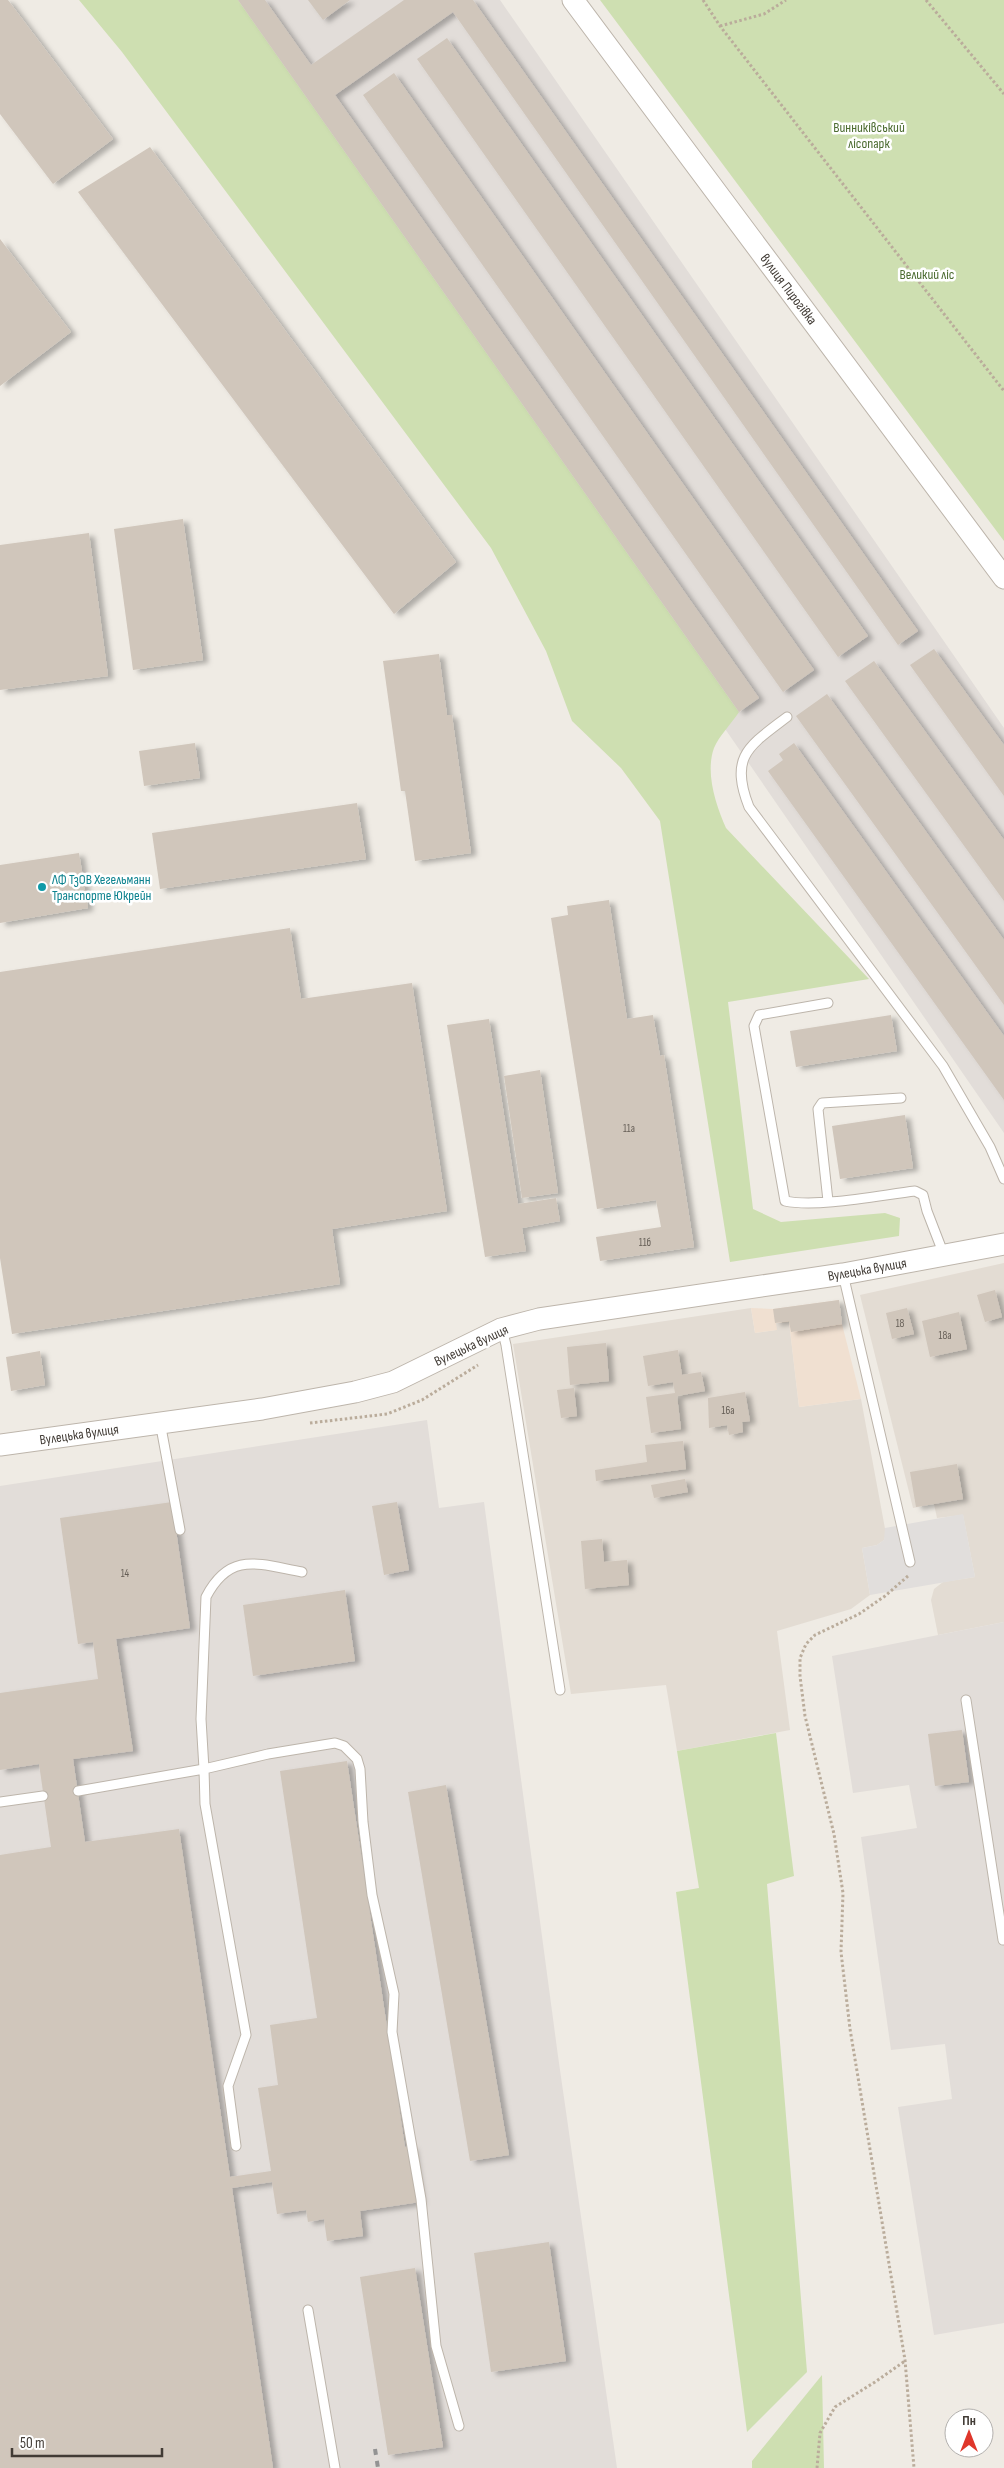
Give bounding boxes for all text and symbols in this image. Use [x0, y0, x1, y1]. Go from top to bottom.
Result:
park label: Винниківський лісопарк [833, 119, 905, 152]
street label: вулиця Пирогівка [756, 251, 821, 328]
park label: Великий ліс [900, 266, 954, 283]
place label: ЛФ ТзОВ Хегельманн Транспорте Юкрейн [51, 871, 152, 904]
marker: ЛФ ТзОВ Хегельманн Транспорте Юкрейн [36, 881, 48, 893]
house number: 11а [623, 1122, 635, 1135]
house number: 11б [639, 1236, 652, 1249]
street label: Вулецька вулиця [826, 1254, 908, 1285]
house number: 18 [896, 1317, 905, 1330]
street label: Вулецька вулиця [432, 1321, 511, 1370]
house number: 18а [939, 1329, 951, 1342]
house number: 16а [722, 1404, 734, 1417]
street label: Вулецька вулиця [38, 1421, 120, 1448]
house number: 14 [121, 1567, 130, 1580]
north arrow [944, 2408, 994, 2458]
text: Пн [962, 2412, 976, 2429]
scale bar [12, 2426, 162, 2458]
text: 50 m [20, 2434, 45, 2453]

